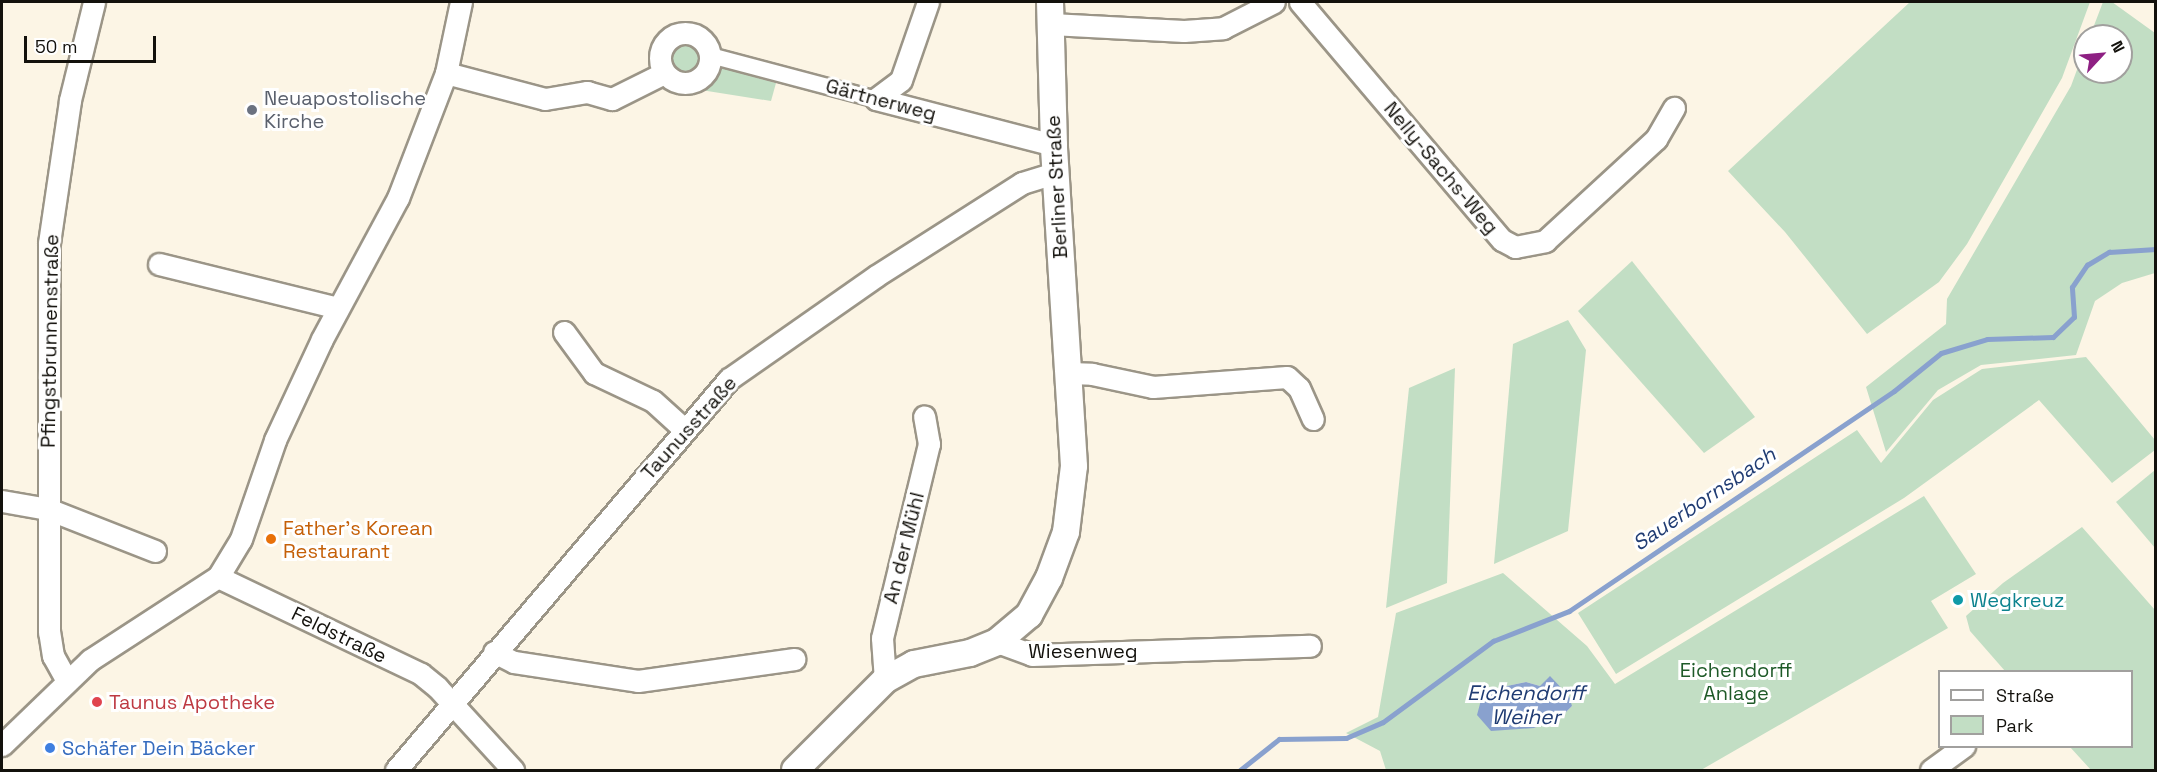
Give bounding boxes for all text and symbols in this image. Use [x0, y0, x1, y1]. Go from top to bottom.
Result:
scale bar [27, 24, 159, 62]
north arrow [2073, 24, 2133, 84]
text: 50 m [35, 35, 77, 58]
text: N [2106, 37, 2130, 56]
street label: Gärtnerweg [823, 74, 939, 126]
place label: Neuapostolische Kirche [264, 86, 426, 133]
street label: Nelly-Sachs-Weg [1379, 97, 1503, 239]
marker: Neuapostolische Kirche [245, 103, 259, 117]
street label: Berliner Straße [1041, 115, 1073, 259]
street label: Pfingstbrunnenstraße [36, 234, 64, 448]
street label: Taunusstraße [636, 371, 742, 485]
water label: Sauerbornsbach [1628, 442, 1780, 556]
street label: An der Mühl [879, 490, 929, 606]
place label: Father's Korean Restaurant [283, 516, 433, 563]
marker: Father's Korean Restaurant [264, 532, 278, 546]
place label: Wegkreuz [1970, 588, 2064, 612]
marker: Wegkreuz [1951, 593, 1965, 607]
street label: Feldstraße [287, 602, 391, 668]
street label: Wiesenweg [1028, 639, 1138, 663]
park label: Eichendorff Anlage [1680, 658, 1792, 705]
legend [1938, 670, 2133, 748]
water label: Eichendorff Weiher [1467, 680, 1585, 730]
text: Straße [1996, 684, 2054, 707]
place label: Taunus Apotheke [109, 690, 275, 714]
marker: Taunus Apotheke [90, 695, 104, 709]
text: Park [1996, 714, 2033, 737]
place label: Schäfer Dein Bäcker [62, 736, 256, 760]
marker: Schäfer Dein Bäcker [43, 741, 57, 755]

